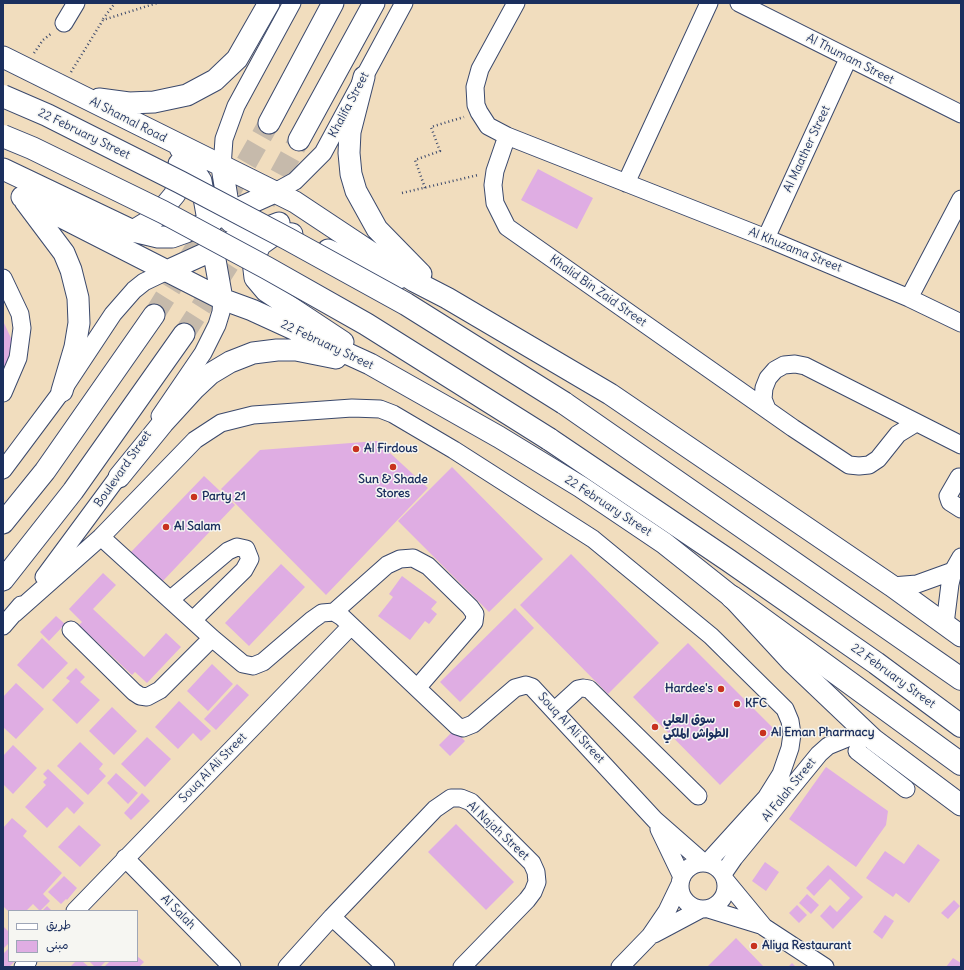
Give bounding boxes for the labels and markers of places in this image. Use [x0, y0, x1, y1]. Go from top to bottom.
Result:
place label: Al Firdous [364, 442, 418, 456]
marker: Al Firdous [351, 444, 361, 454]
marker: Sun & Shade Stores [388, 462, 398, 472]
place label: Sun & Shade Stores [358, 473, 428, 501]
place label: Party 21 [202, 490, 246, 504]
marker: Party 21 [189, 492, 199, 502]
place label: Al Salam [174, 520, 221, 534]
marker: Al Salam [161, 522, 171, 532]
place label: Hardee's [665, 682, 713, 696]
marker: Hardee's [716, 684, 726, 694]
place label: KFC [745, 697, 767, 711]
marker: KFC [732, 699, 742, 709]
place label: سوق العلي الطواش الملكي [663, 713, 728, 741]
marker: سوق العلي الطواش الملكي [650, 722, 660, 732]
place label: Al Eman Pharmacy [771, 726, 875, 740]
marker: Al Eman Pharmacy [758, 728, 768, 738]
place label: Aliya Restaurant [762, 939, 851, 953]
marker: Aliya Restaurant [749, 941, 759, 951]

